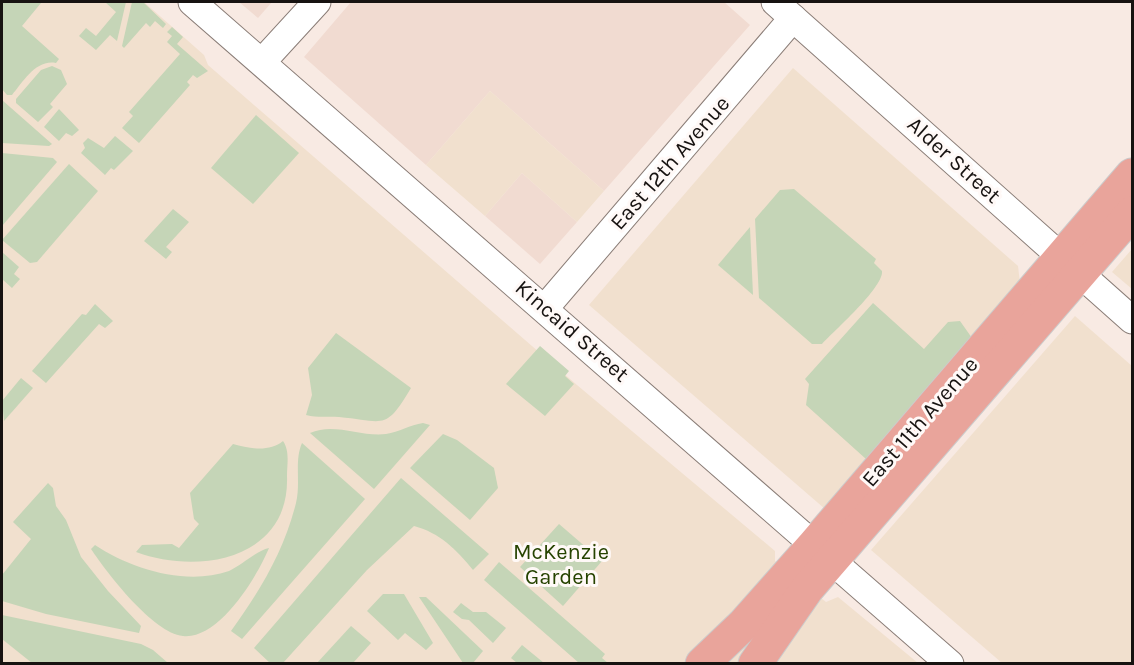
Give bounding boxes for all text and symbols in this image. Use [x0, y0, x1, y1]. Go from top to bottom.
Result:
street label: East 12th Avenue [605, 91, 735, 235]
street label: Alder Street [902, 111, 1006, 209]
street label: Kincaid Street [510, 275, 634, 387]
street label: East 11th Avenue [857, 352, 983, 492]
park label: McKenzie Garden [513, 539, 609, 590]

